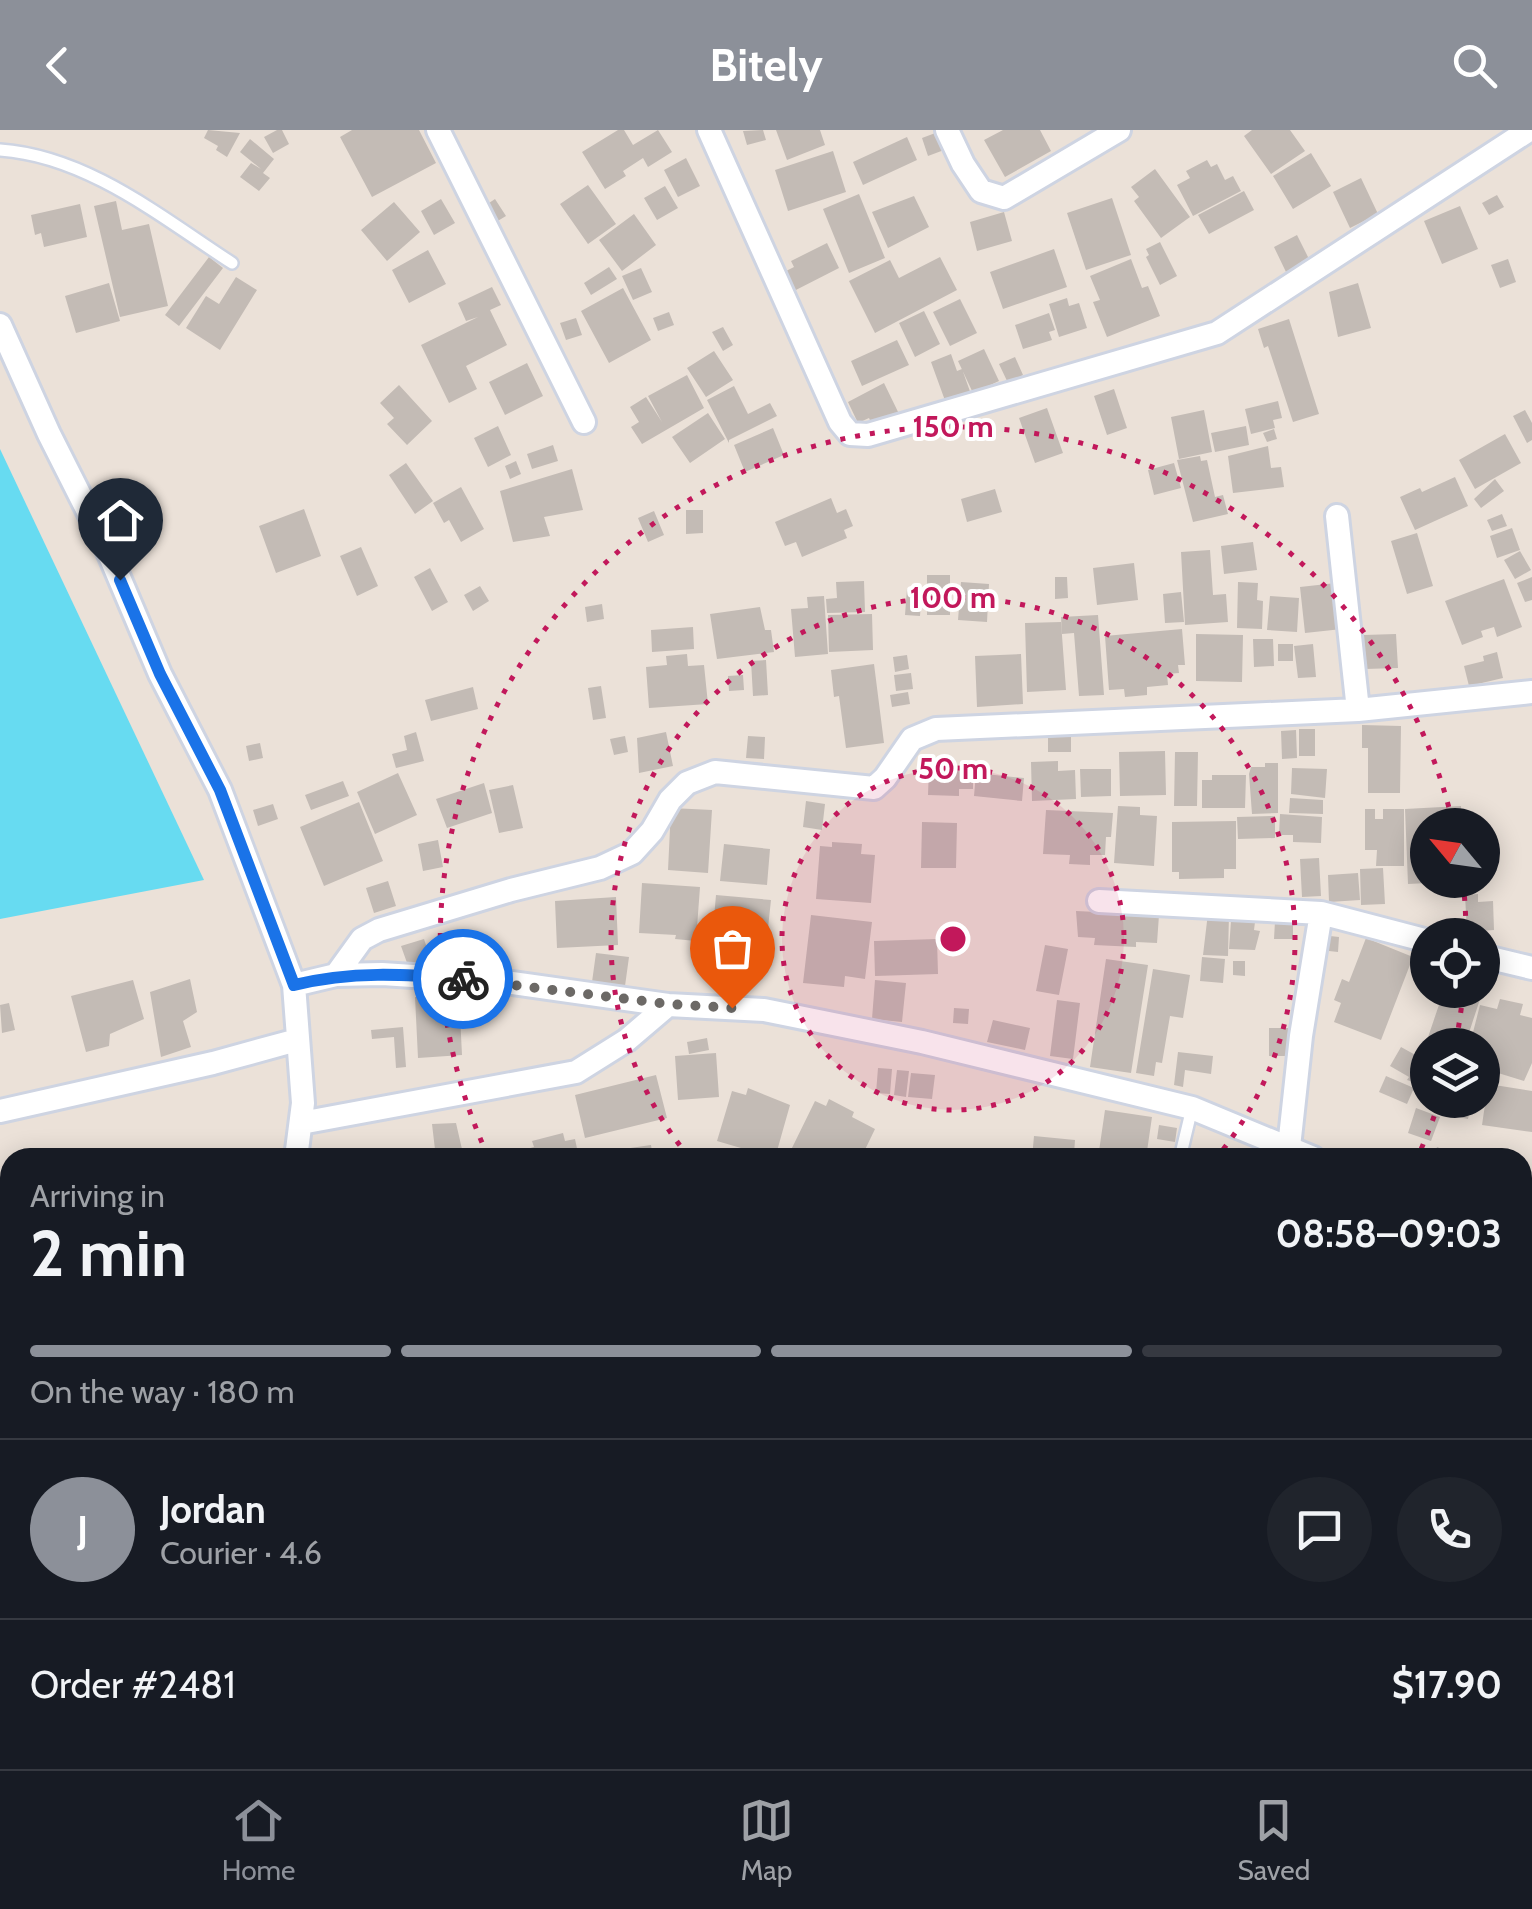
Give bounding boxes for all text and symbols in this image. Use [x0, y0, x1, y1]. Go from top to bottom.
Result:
icon: back [30, 38, 85, 93]
text: Bitely [709, 38, 823, 92]
icon: search [1447, 38, 1502, 93]
text: 150 m [912, 408, 994, 445]
pin [78, 478, 163, 581]
icon: home [93, 493, 148, 548]
text: 100 m [910, 579, 996, 616]
text: 50 m [918, 750, 988, 787]
north arrow [1410, 808, 1500, 898]
map controls [1410, 808, 1500, 1118]
pin [690, 906, 775, 1009]
button: locate [1410, 918, 1500, 1008]
icon: bag [705, 921, 760, 976]
centre of rings [935, 921, 971, 957]
courier [413, 929, 513, 1029]
icon: bike [436, 952, 491, 1007]
button: layers [1410, 1028, 1500, 1118]
text: Arriving in [30, 1176, 165, 1215]
text: 08:58–09:03 [1275, 1210, 1502, 1257]
text: 2 min [30, 1213, 187, 1292]
text: On the way · 180 m [30, 1372, 295, 1411]
button: chat [1267, 1477, 1372, 1582]
button: phone [1397, 1477, 1502, 1582]
text: Jordan [160, 1486, 266, 1533]
text: J [77, 1506, 88, 1553]
text: Courier · 4.6 [160, 1533, 322, 1572]
text: Order #2481 [30, 1661, 236, 1708]
text: $17.90 [1392, 1661, 1502, 1708]
tab: Home [222, 1793, 295, 1887]
tab: Map [739, 1793, 794, 1887]
tab: Saved [1238, 1793, 1310, 1887]

